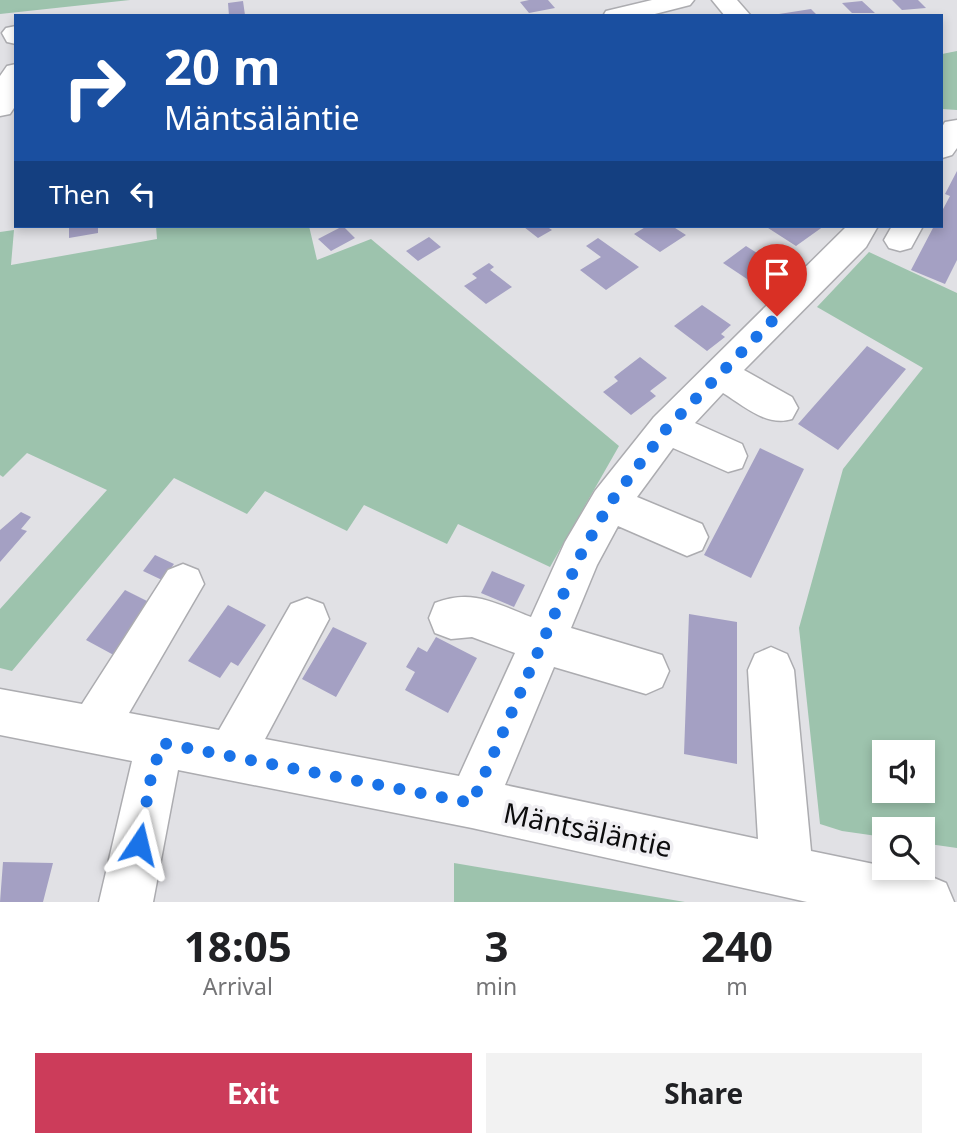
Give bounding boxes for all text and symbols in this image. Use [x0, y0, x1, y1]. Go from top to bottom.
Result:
text: 20 m [164, 33, 281, 99]
icon: right [49, 42, 140, 133]
text: Mäntsäläntie [164, 96, 359, 139]
icon: left [124, 175, 162, 213]
text: Then [49, 176, 110, 212]
pin [747, 244, 807, 316]
icon: arrive [758, 255, 796, 293]
map controls [872, 740, 935, 880]
button: sound [872, 740, 935, 803]
street label: Mäntsäläntie [500, 793, 676, 865]
position arrow [102, 807, 176, 881]
button: search [872, 817, 935, 880]
text: 18:05 [184, 917, 292, 974]
text: 3 [484, 917, 508, 974]
text: 240 [701, 917, 773, 974]
text: Arrival [203, 970, 273, 1002]
text: min [476, 970, 517, 1002]
text: m [726, 970, 748, 1002]
button: Exit [35, 1053, 472, 1133]
button: Share [486, 1053, 922, 1133]

